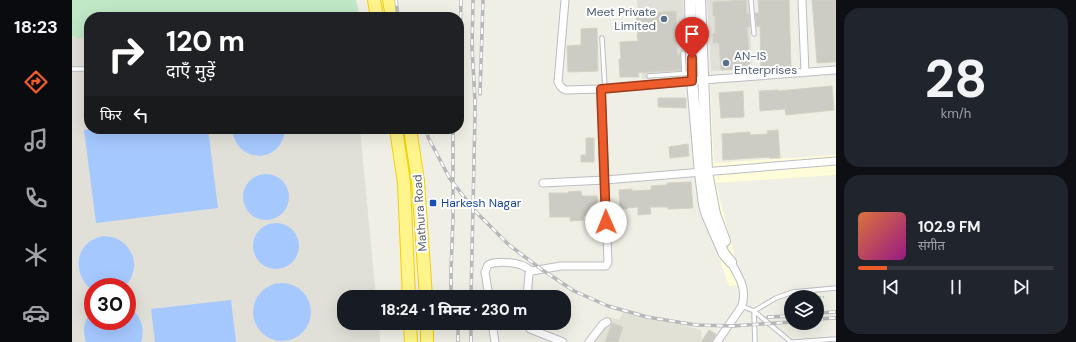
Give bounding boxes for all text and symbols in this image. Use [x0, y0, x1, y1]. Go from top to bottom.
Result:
place label: Meet Private Limited [587, 4, 656, 34]
marker: Meet Private Limited [659, 14, 669, 24]
text: 18:23 [14, 15, 58, 39]
pin [675, 17, 709, 58]
text: 120 m [166, 23, 245, 60]
icon: arrive [681, 23, 703, 45]
icon: right [100, 28, 152, 80]
text: 28 [925, 45, 987, 113]
place label: AN-IS Enterprises [734, 48, 797, 78]
marker: AN-IS Enterprises [721, 58, 731, 68]
text: दाएँ मुड़ें [166, 59, 215, 83]
icon: directions [22, 68, 50, 96]
icon: left [130, 104, 152, 126]
text: फिर [100, 105, 122, 125]
text: km/h [941, 105, 971, 122]
icon: music [22, 126, 50, 154]
street label: Mathura Road [409, 174, 431, 252]
icon: phone [22, 184, 50, 212]
place label: Harkesh Nagar [441, 195, 522, 211]
marker: Harkesh Nagar [428, 198, 438, 208]
position arrow [585, 201, 627, 243]
text: 102.9 FM [918, 217, 981, 237]
text: संगीत [918, 237, 945, 254]
icon: climate [22, 241, 50, 269]
icon: previous [880, 276, 902, 298]
icon: pause [945, 276, 967, 298]
icon: next [1010, 276, 1032, 298]
speed limit sign: 30 [84, 278, 136, 330]
map controls [784, 290, 824, 330]
button: layers [784, 290, 824, 330]
icon: car [22, 299, 50, 327]
text: 18:24 · 1 मिनट · 230 m [381, 300, 527, 320]

